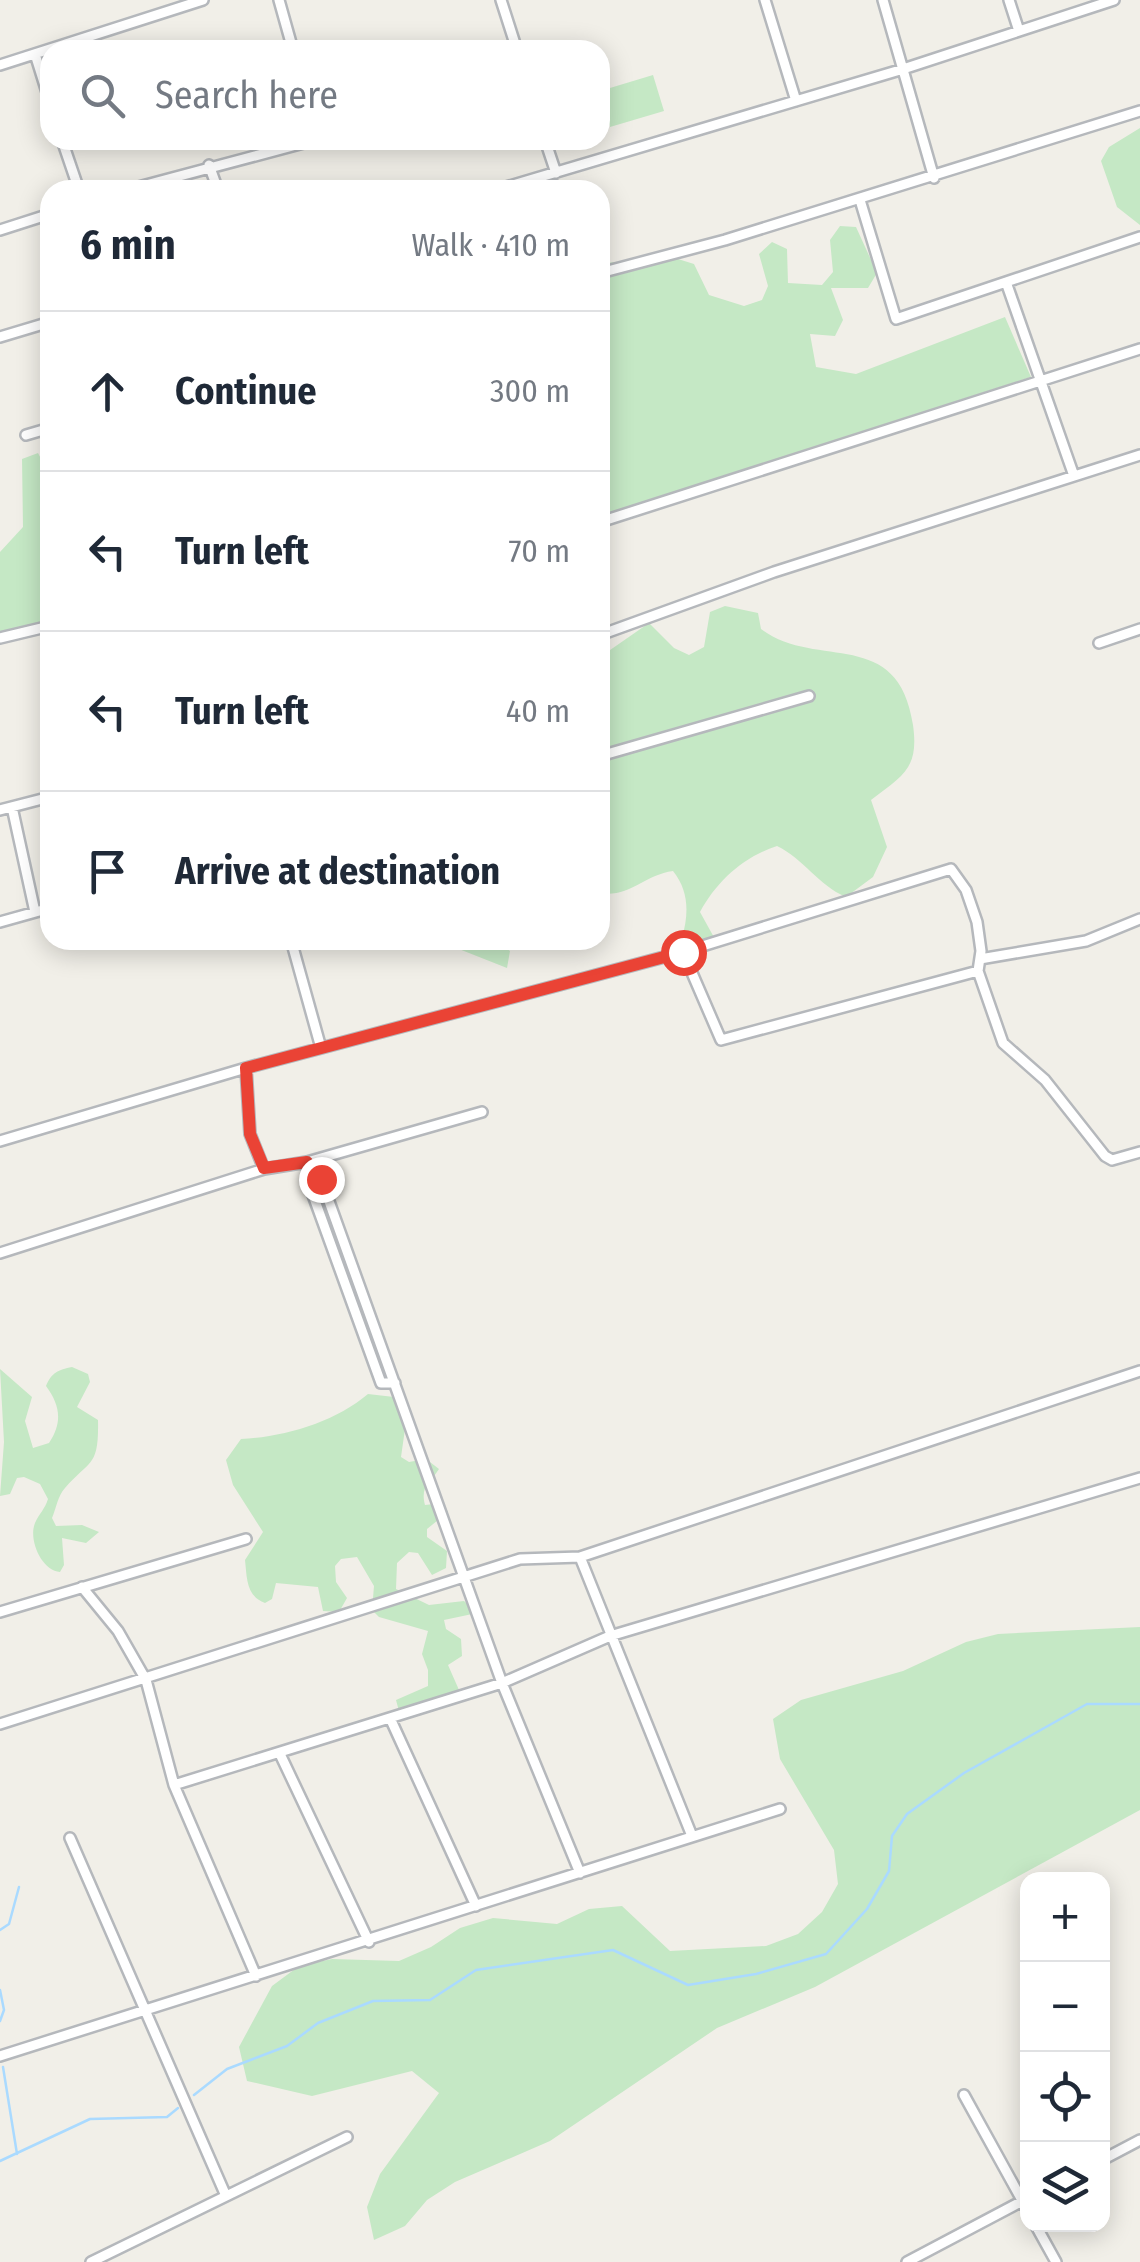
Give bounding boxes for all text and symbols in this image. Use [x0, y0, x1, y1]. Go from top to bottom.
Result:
search box [40, 40, 610, 150]
icon: search [75, 68, 130, 123]
text: Search here [155, 72, 338, 118]
text: 6 min [80, 220, 176, 270]
text: Walk · 410 m [411, 226, 570, 264]
icon: ahead [80, 364, 135, 419]
text: Continue [175, 368, 316, 414]
text: 300 m [490, 372, 570, 410]
icon: left [80, 524, 135, 579]
text: Turn left [175, 528, 309, 574]
text: 70 m [509, 532, 570, 570]
icon: left [80, 684, 135, 739]
text: Turn left [175, 688, 309, 734]
text: 40 m [506, 692, 570, 730]
icon: arrive [80, 844, 135, 899]
text: Arrive at destination [175, 848, 500, 894]
route start [661, 930, 707, 976]
route end [299, 1157, 345, 1203]
map controls [1020, 1872, 1110, 2232]
button: + [1020, 1872, 1110, 1962]
button: − [1020, 1962, 1110, 2052]
button: locate [1020, 2052, 1110, 2142]
button: layers [1020, 2142, 1110, 2232]

